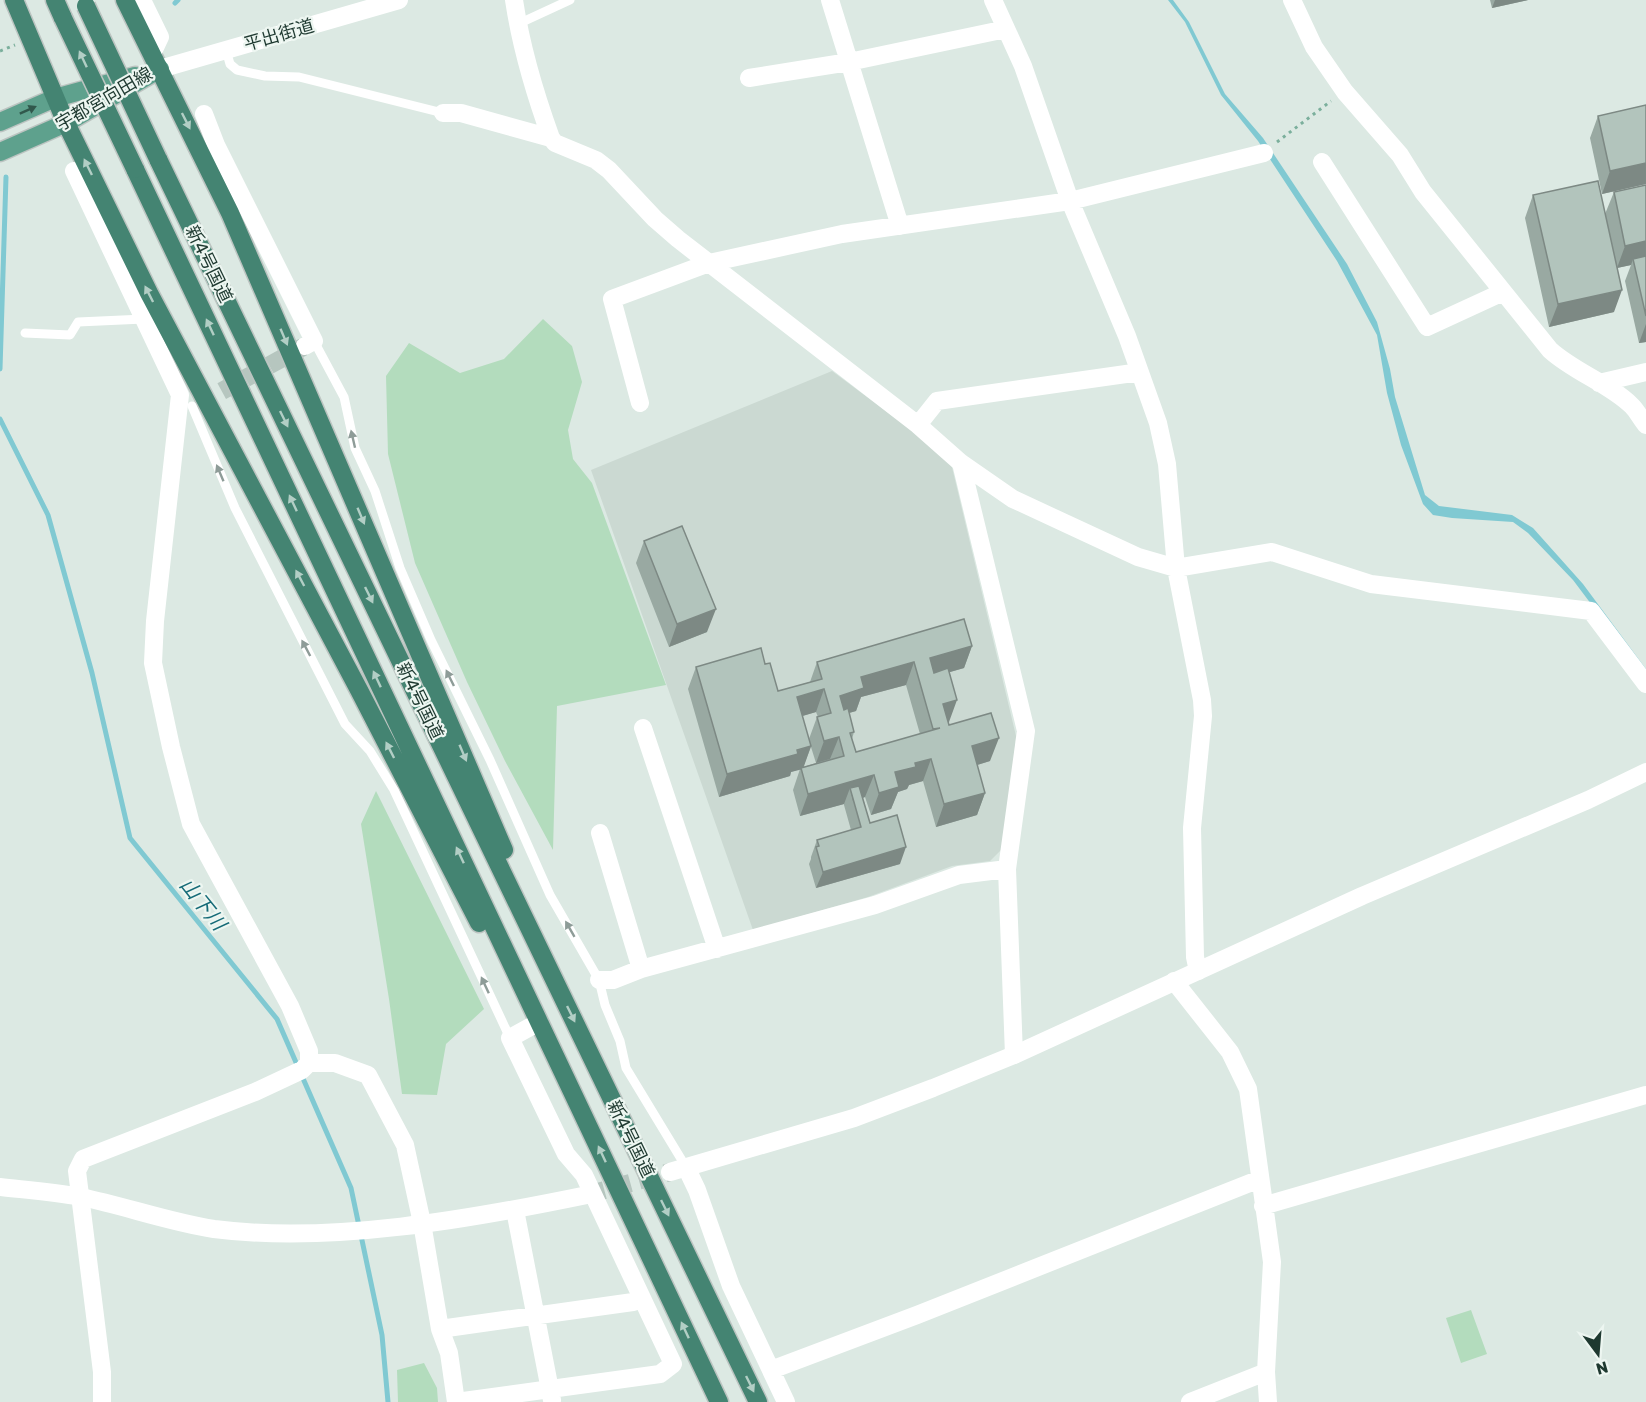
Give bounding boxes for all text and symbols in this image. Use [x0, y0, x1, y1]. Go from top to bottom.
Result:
street label: 平出街道 [241, 15, 317, 55]
one-way arrow [78, 51, 87, 68]
street label: 宇都宮向田線 [52, 62, 156, 136]
one-way arrow [19, 105, 36, 114]
one-way arrow [181, 112, 191, 130]
one-way arrow [83, 159, 92, 176]
street label: 新4号国道 [181, 222, 237, 306]
one-way arrow [144, 285, 154, 302]
one-way arrow [205, 318, 214, 335]
one-way arrow [280, 328, 289, 346]
one-way arrow [279, 411, 289, 428]
one-way arrow [348, 430, 358, 448]
one-way arrow [215, 463, 225, 481]
one-way arrow [289, 494, 298, 511]
one-way arrow [357, 507, 366, 525]
one-way arrow [295, 569, 304, 586]
one-way arrow [364, 586, 373, 603]
one-way arrow [301, 639, 311, 656]
street label: 新4号国道 [392, 659, 448, 743]
one-way arrow [445, 669, 454, 686]
one-way arrow [372, 671, 381, 688]
one-way arrow [385, 742, 395, 759]
one-way arrow [459, 744, 468, 762]
one-way arrow [456, 847, 465, 864]
water label: 山下川 [175, 873, 232, 936]
one-way arrow [565, 920, 575, 937]
one-way arrow [481, 977, 490, 994]
one-way arrow [567, 1005, 576, 1022]
street label: 新4号国道 [603, 1097, 659, 1181]
one-way arrow [597, 1145, 606, 1162]
one-way arrow [660, 1200, 670, 1217]
one-way arrow [680, 1322, 690, 1339]
north arrow [1568, 1324, 1628, 1384]
text: N [1594, 1357, 1610, 1379]
one-way arrow [745, 1376, 754, 1393]

